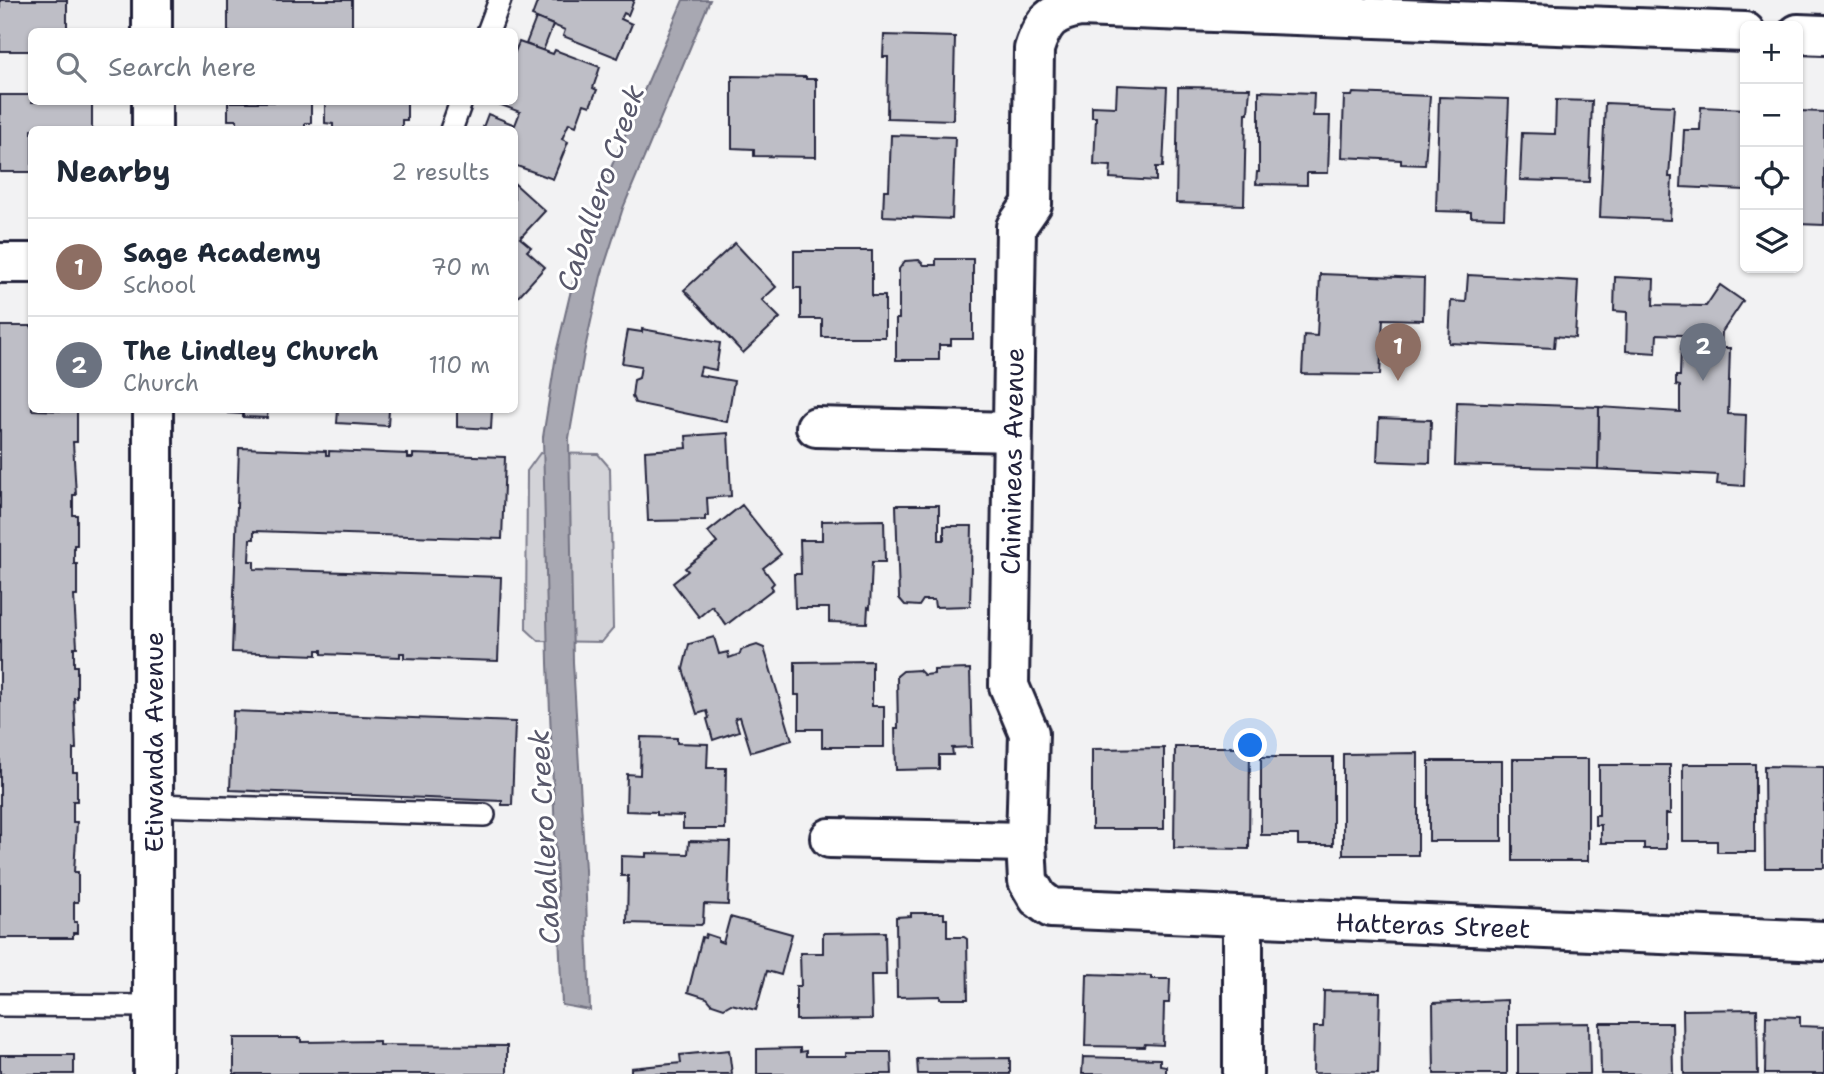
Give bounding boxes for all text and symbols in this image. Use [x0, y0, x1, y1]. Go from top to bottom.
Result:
map controls [1740, 21, 1803, 273]
button: + [1740, 21, 1803, 84]
search box [28, 28, 518, 105]
icon: search [52, 48, 90, 86]
text: Search here [108, 49, 257, 84]
water label: Caballero Creek [547, 80, 653, 296]
button: − [1740, 84, 1803, 147]
button: locate [1740, 147, 1803, 210]
text: Nearby [56, 151, 171, 192]
text: 2 results [391, 157, 490, 187]
button: layers [1740, 210, 1803, 273]
text: Sage Academy [123, 235, 321, 270]
text: 1 [74, 252, 84, 282]
text: 70 m [431, 252, 490, 282]
text: School [123, 270, 195, 300]
pin: 1 [1375, 323, 1421, 381]
pin: 2 [1680, 323, 1726, 381]
text: The Lindley Church [123, 333, 379, 368]
street label: Chimineas Avenue [993, 347, 1031, 575]
text: 2 [71, 350, 87, 380]
text: 110 m [428, 350, 490, 380]
text: Church [123, 368, 199, 398]
street label: Etiwanda Avenue [136, 631, 171, 853]
water label: Caballero Creek [519, 728, 569, 946]
your location [1233, 728, 1267, 762]
street label: Hatteras Street [1335, 904, 1531, 946]

